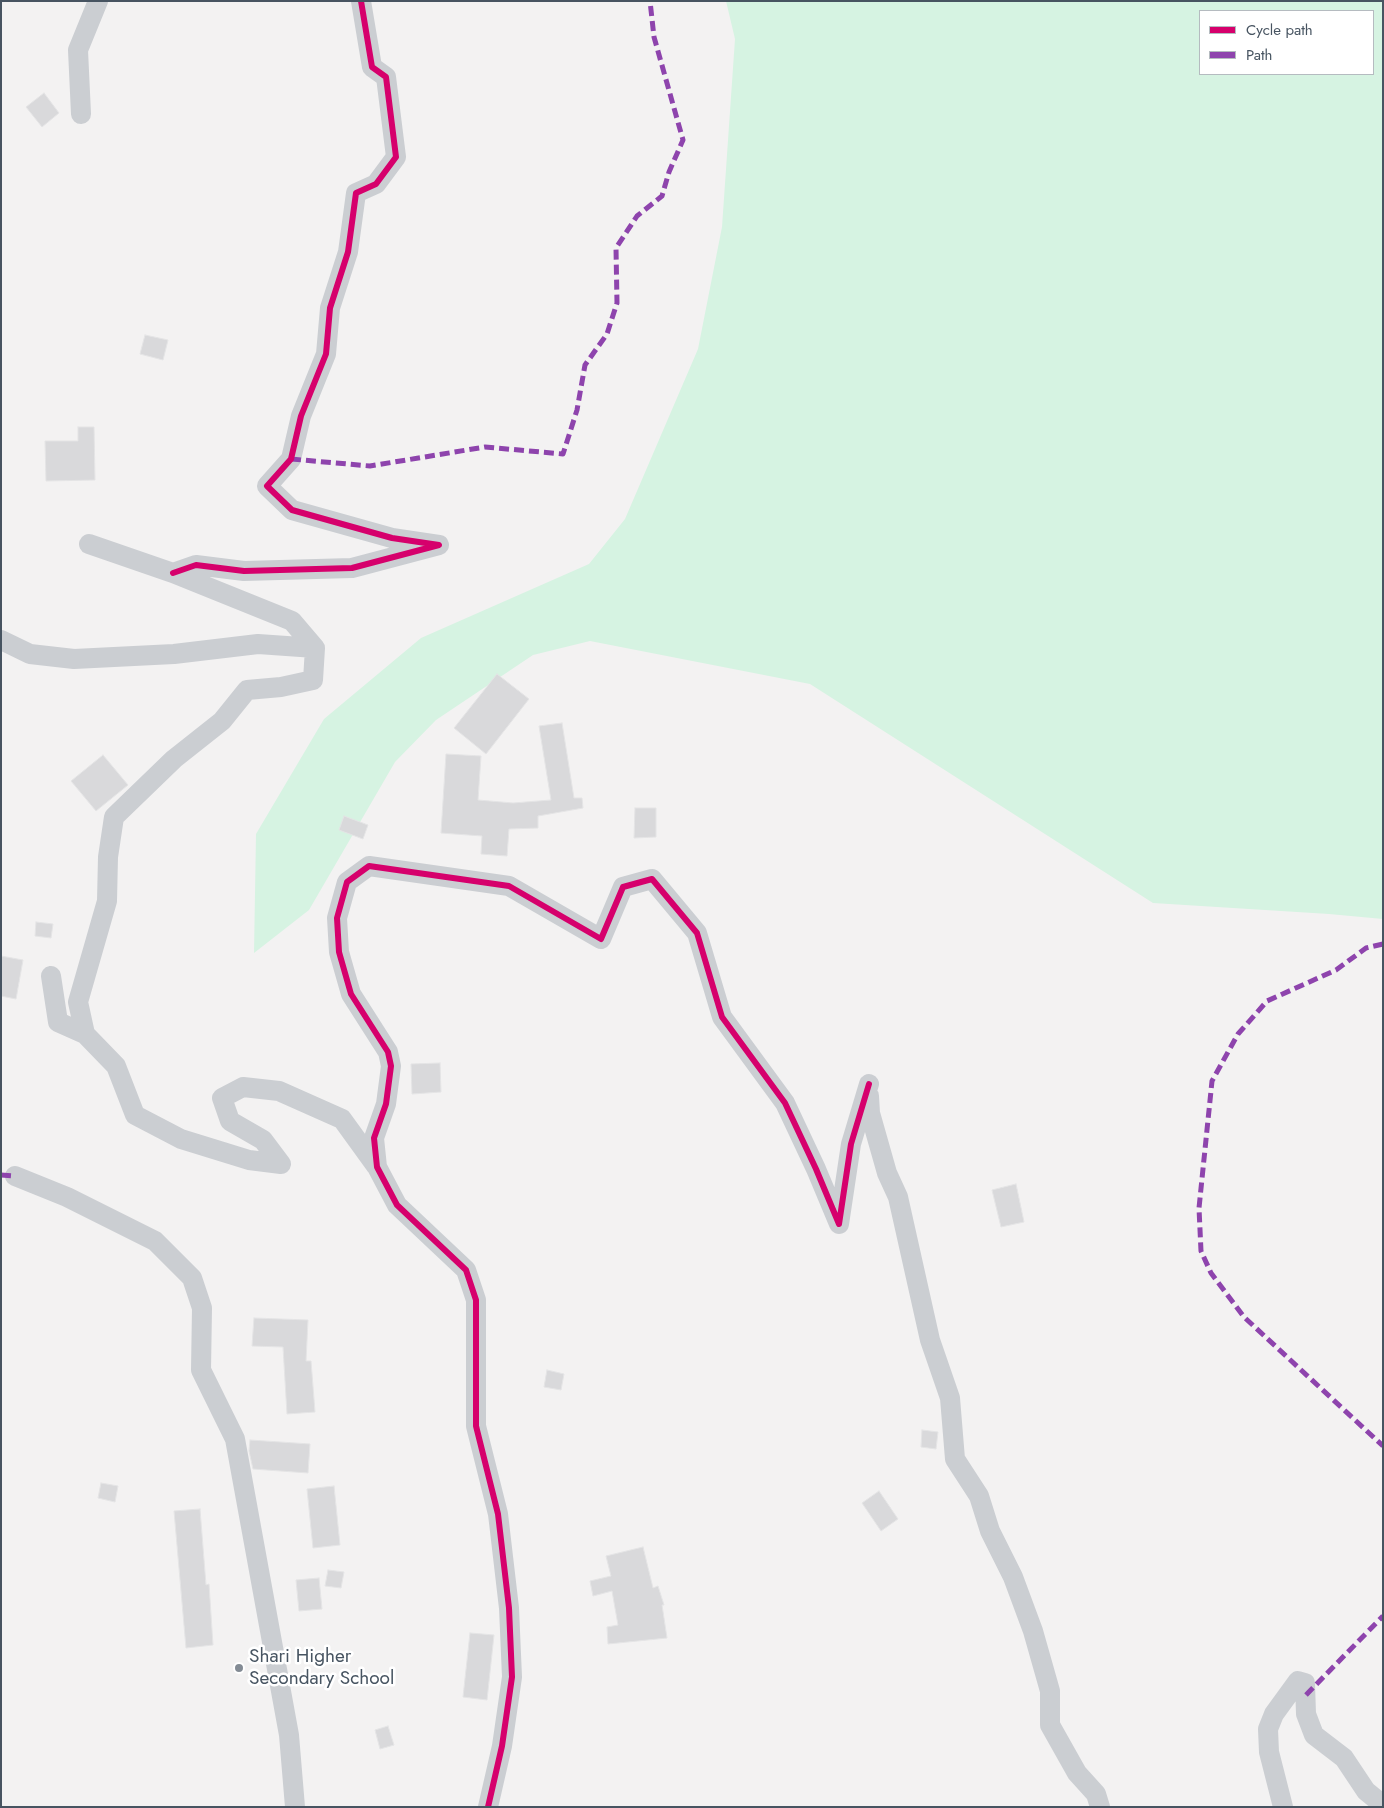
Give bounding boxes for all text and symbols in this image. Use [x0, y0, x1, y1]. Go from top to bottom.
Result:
legend [1199, 10, 1374, 75]
text: Cycle path [1246, 19, 1313, 41]
text: Path [1246, 44, 1272, 66]
place label: Shari Higher Secondary School [249, 1646, 394, 1690]
marker: Shari Higher Secondary School [233, 1662, 245, 1674]

